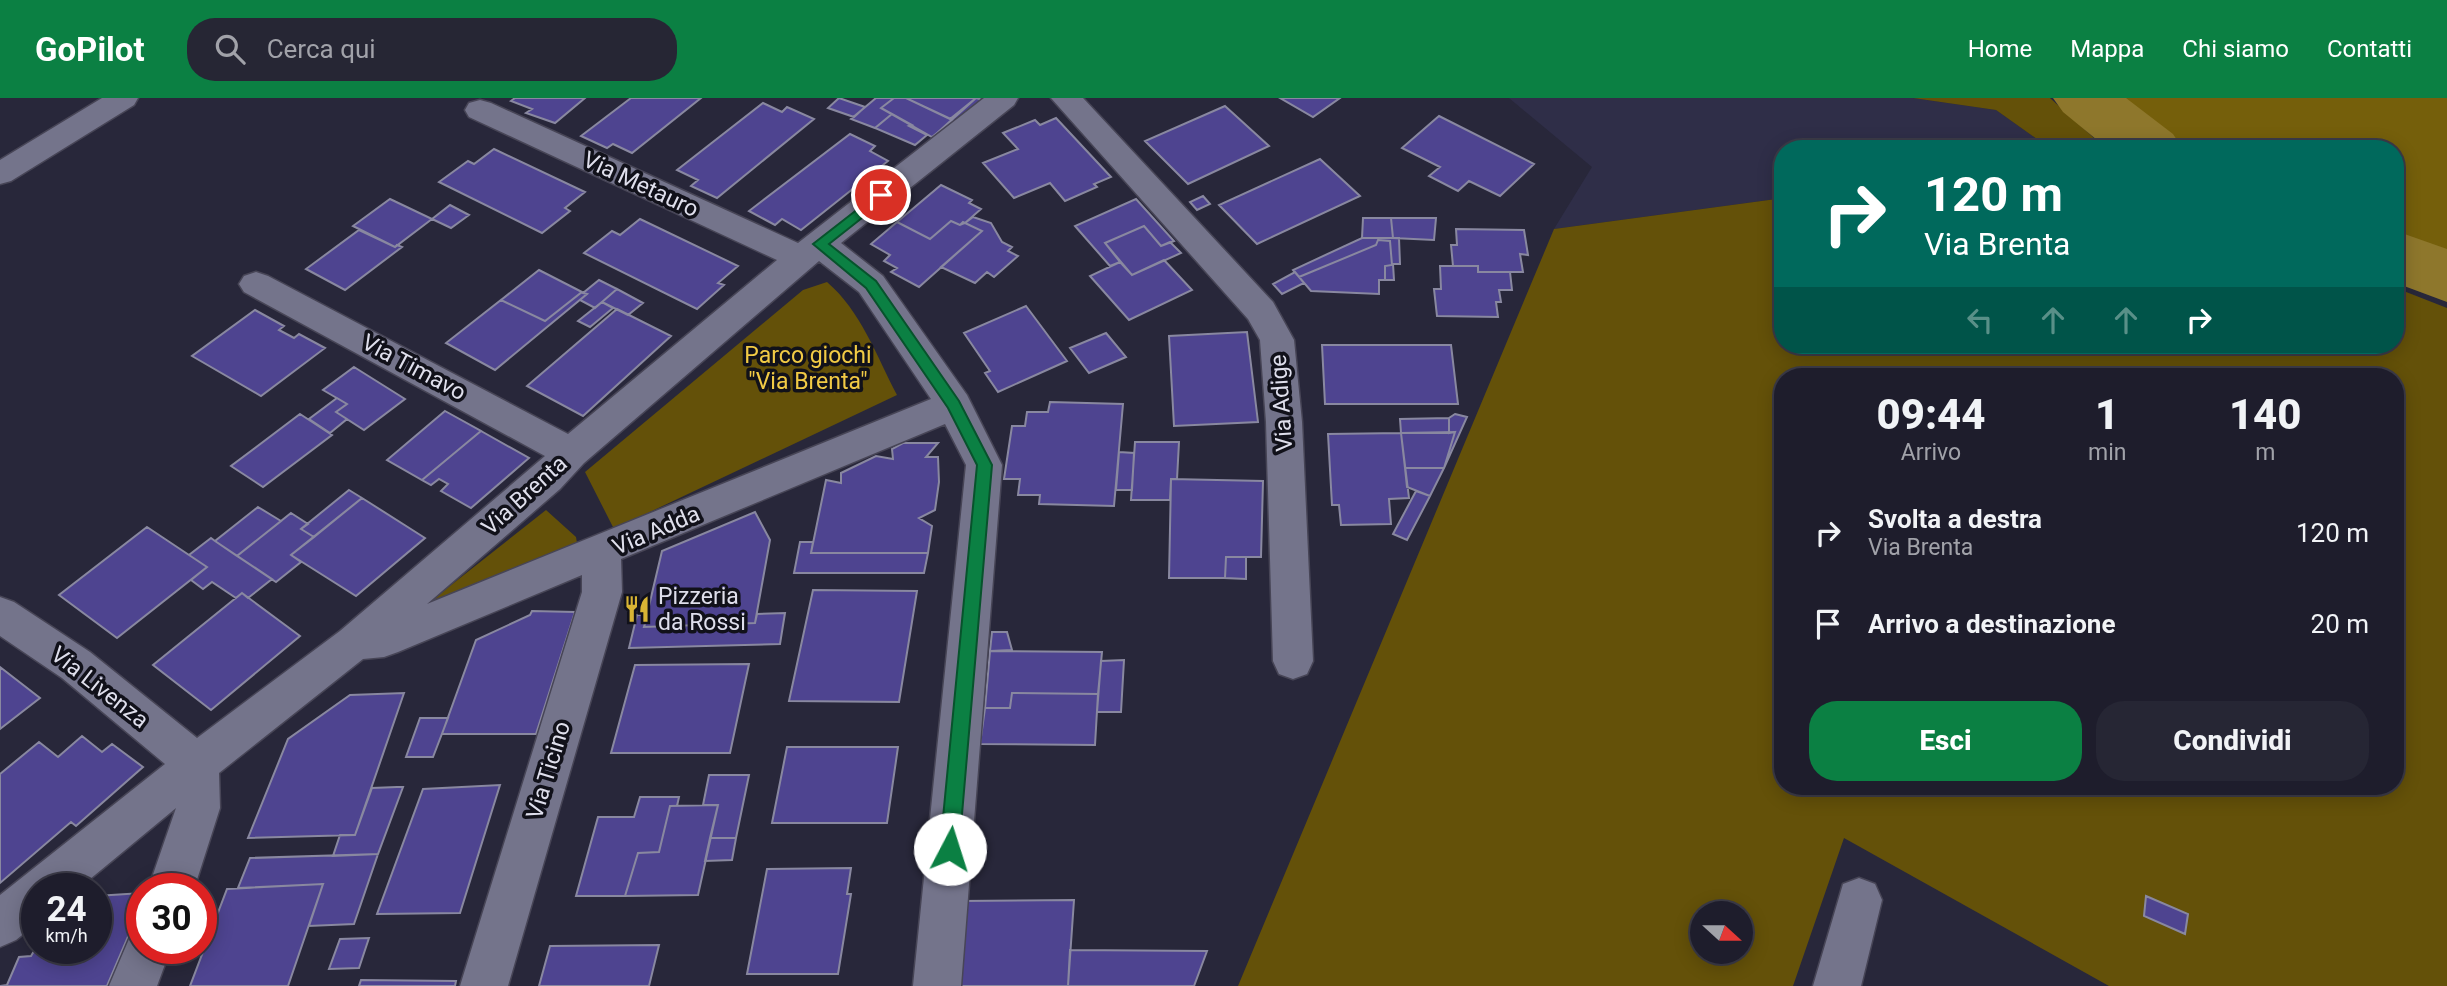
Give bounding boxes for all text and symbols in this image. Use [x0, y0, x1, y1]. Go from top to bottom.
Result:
search box [187, 18, 677, 81]
text: GoPilot [35, 30, 145, 69]
icon: search [211, 30, 249, 68]
text: Cerca qui [267, 34, 376, 64]
text: Home [1968, 35, 2032, 63]
text: Mappa [2070, 35, 2144, 63]
text: Chi siamo [2182, 35, 2289, 63]
text: Contatti [2327, 35, 2412, 63]
street label: Via Metauro [579, 146, 703, 223]
pin [851, 165, 911, 225]
text: 120 m [1924, 166, 2063, 223]
icon: right [1809, 168, 1900, 259]
icon: arrive [862, 176, 900, 214]
text: Via Brenta [1924, 225, 2071, 263]
icon: left [1961, 301, 1999, 339]
icon: ahead [2034, 301, 2072, 339]
icon: ahead [2107, 301, 2145, 339]
icon: right [2180, 301, 2218, 339]
street label: Via Timavo [357, 329, 470, 406]
park label: Parco giochi "Via Brenta" [744, 342, 872, 395]
street label: Via Adige [1265, 354, 1298, 452]
text: 09:44 [1876, 390, 1986, 439]
text: 1 [2095, 390, 2119, 439]
text: 140 [2229, 390, 2302, 439]
text: Arrivo [1901, 439, 1961, 466]
text: min [2088, 439, 2126, 466]
text: m [2255, 439, 2275, 466]
street label: Via Brenta [476, 450, 572, 541]
street label: Via Adda [609, 500, 704, 561]
text: Svolta a destra [1868, 504, 2042, 534]
icon: right [1809, 514, 1847, 552]
text: 120 m [2296, 518, 2369, 548]
text: Via Brenta [1868, 534, 1973, 561]
place label: Pizzeria da Rossi [658, 583, 746, 636]
restaurant icon: Pizzeria da Rossi [622, 594, 652, 624]
icon: arrive [1809, 605, 1847, 643]
text: Arrivo a destinazione [1868, 609, 2115, 639]
text: 20 m [2311, 609, 2369, 639]
street label: Via Livenza [46, 641, 154, 734]
button: Esci [1809, 701, 2082, 781]
button: Condividi [2096, 701, 2369, 781]
street label: Via Ticino [521, 718, 576, 822]
position arrow [913, 812, 987, 886]
speed limit sign: 30 [126, 873, 217, 964]
text: 24 [46, 889, 87, 930]
north arrow [1690, 901, 1754, 964]
map controls [1690, 901, 1753, 964]
text: km/h [45, 925, 88, 946]

